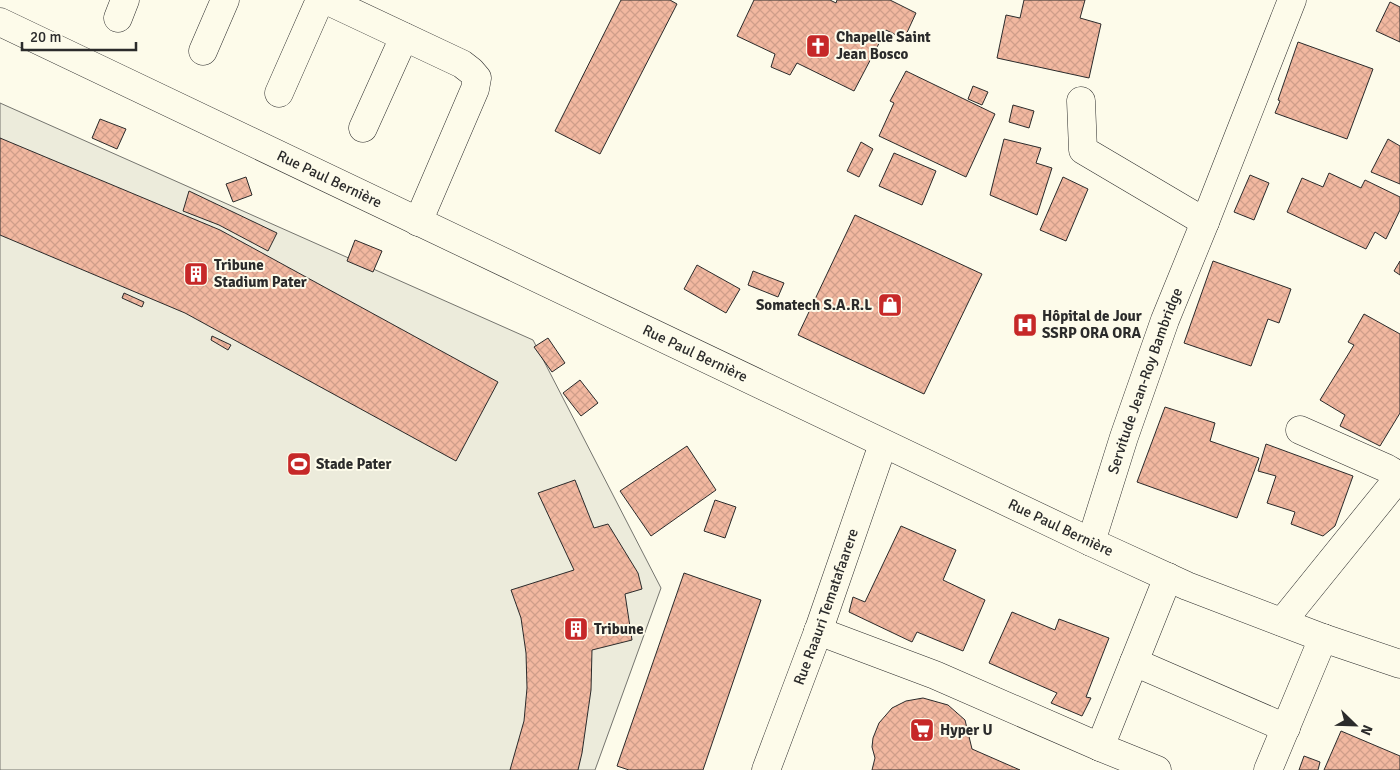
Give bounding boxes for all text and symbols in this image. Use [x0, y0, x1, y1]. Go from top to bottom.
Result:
scale bar [22, 20, 136, 52]
text: 20 m [30, 28, 61, 46]
place label: Chapelle Saint Jean Bosco [836, 28, 931, 63]
church icon: Chapelle Saint Jean Bosco [805, 33, 831, 59]
street label: Rue Paul Bernière [274, 146, 385, 212]
place label: Tribune Stadium Pater [214, 256, 307, 291]
building icon: Tribune Stadium Pater [183, 261, 209, 287]
street label: Servitude Jean-Roy Bambridge [1104, 285, 1186, 476]
shop icon: Somatech S.A.R.L [877, 292, 903, 318]
place label: Somatech S.A.R.L [756, 296, 872, 314]
place label: Hôpital de Jour SSRP ORA ORA [1042, 307, 1142, 342]
hospital icon: Hôpital de Jour SSRP ORA ORA [1012, 312, 1038, 338]
street label: Rue Paul Bernière [640, 321, 750, 386]
sports icon: Stade Pater [286, 451, 312, 477]
place label: Stade Pater [316, 455, 391, 473]
street label: Rue Paul Bernière [1005, 495, 1116, 560]
street label: Rue Raauri Tematafaarere [790, 526, 862, 687]
building icon: Tribune [563, 616, 589, 642]
place label: Tribune [594, 620, 644, 638]
north arrow [1330, 700, 1380, 750]
supermarket icon: Hyper U [909, 717, 935, 743]
place label: Hyper U [940, 721, 993, 739]
text: N [1357, 722, 1376, 738]

